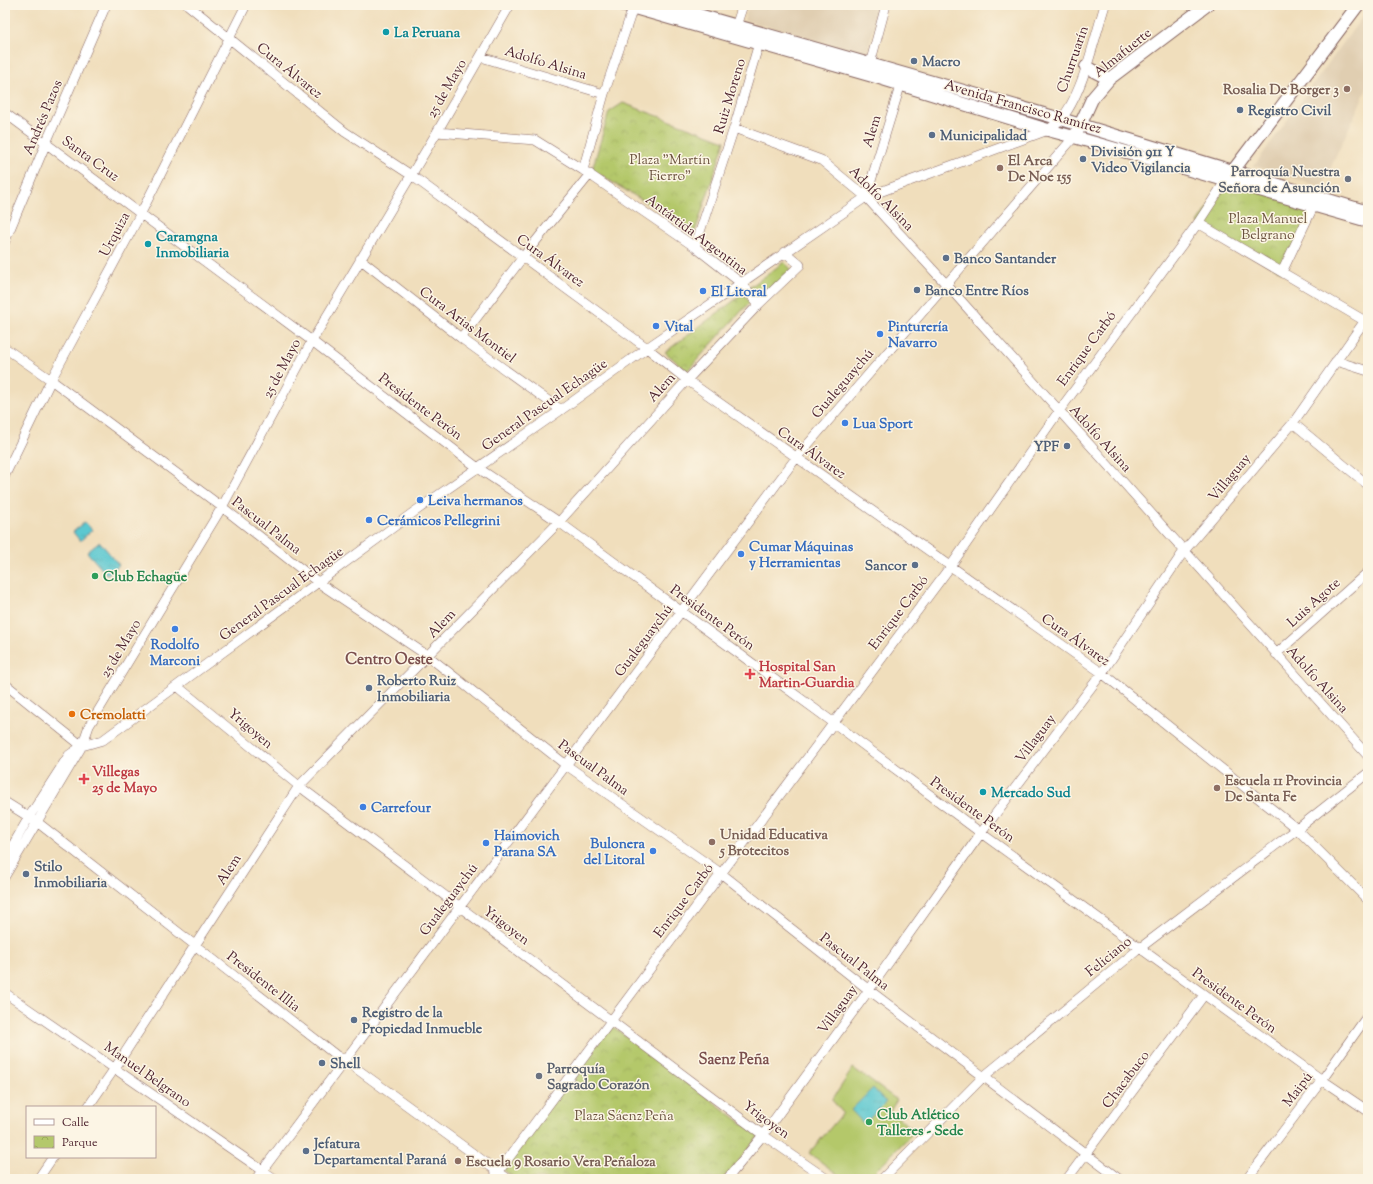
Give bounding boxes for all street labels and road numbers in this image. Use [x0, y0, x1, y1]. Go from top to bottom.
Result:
street label: Churruarín [1053, 23, 1095, 96]
street label: Almafuerte [1090, 24, 1156, 83]
street label: Cura Álvarez [252, 39, 326, 104]
street label: Adolfo Alsina [502, 42, 589, 86]
street label: 25 de Mayo [423, 56, 473, 122]
street label: Ruiz Moreno [710, 56, 752, 137]
street label: Avenida Francisco Ramírez [941, 76, 1103, 140]
street label: Andrés Pazos [19, 77, 69, 159]
street label: Alem [858, 112, 887, 150]
street label: Santa Cruz [57, 132, 123, 187]
street label: Adolfo Alsina [844, 162, 918, 237]
street label: Antártida Argentina [641, 191, 751, 281]
street label: Urquiza [96, 209, 136, 261]
street label: Cura Álvarez [512, 230, 588, 293]
street label: Cura Arias Montiel [414, 283, 519, 369]
street label: Enrique Carbó [1053, 307, 1122, 391]
street label: 25 de Mayo [259, 335, 307, 402]
street label: Gualeguaychú [808, 345, 879, 424]
street label: General Pascual Echagüe [478, 355, 612, 457]
street label: Presidente Perón [374, 369, 466, 446]
street label: Alem [644, 369, 681, 407]
street label: Adolfo Alsina [1064, 401, 1136, 478]
street label: Cura Álvarez [773, 423, 849, 485]
street label: Villaguay [1205, 450, 1256, 506]
street label: Pascual Palma [227, 493, 305, 560]
street label: General Pascual Echagüe [216, 543, 348, 647]
street label: Enrique Carbó [865, 571, 934, 655]
street label: Luis Agote [1283, 574, 1345, 633]
street label: Presidente Perón [665, 581, 758, 656]
street label: Gualeguaychú [611, 601, 679, 682]
street label: Alem [424, 605, 461, 643]
street label: Cura Álvarez [1037, 610, 1113, 672]
street label: 25 de Mayo [96, 616, 147, 682]
street label: Adolfo Alsina [1281, 642, 1353, 719]
street label: Yrigoyen [223, 705, 277, 754]
street label: Villaguay [1012, 711, 1062, 768]
street label: Pascual Palma [553, 736, 633, 802]
street label: Presidente Perón [925, 773, 1018, 848]
street label: Alem [212, 850, 247, 889]
street label: Enrique Carbó [650, 859, 719, 943]
street label: Gualeguaychú [416, 860, 484, 941]
street label: Yrigoyen [478, 902, 533, 951]
street label: Pascual Palma [815, 929, 893, 996]
street label: Feliciano [1082, 932, 1137, 982]
street label: Presidente Illia [222, 947, 304, 1018]
street label: Presidente Perón [1187, 964, 1280, 1039]
street label: Villaguay [814, 981, 863, 1039]
street label: Manuel Belgrano [99, 1038, 195, 1113]
street label: Chacabuco [1098, 1047, 1155, 1113]
street label: Maipú [1279, 1069, 1318, 1112]
street label: Yrigoyen [738, 1097, 793, 1144]

